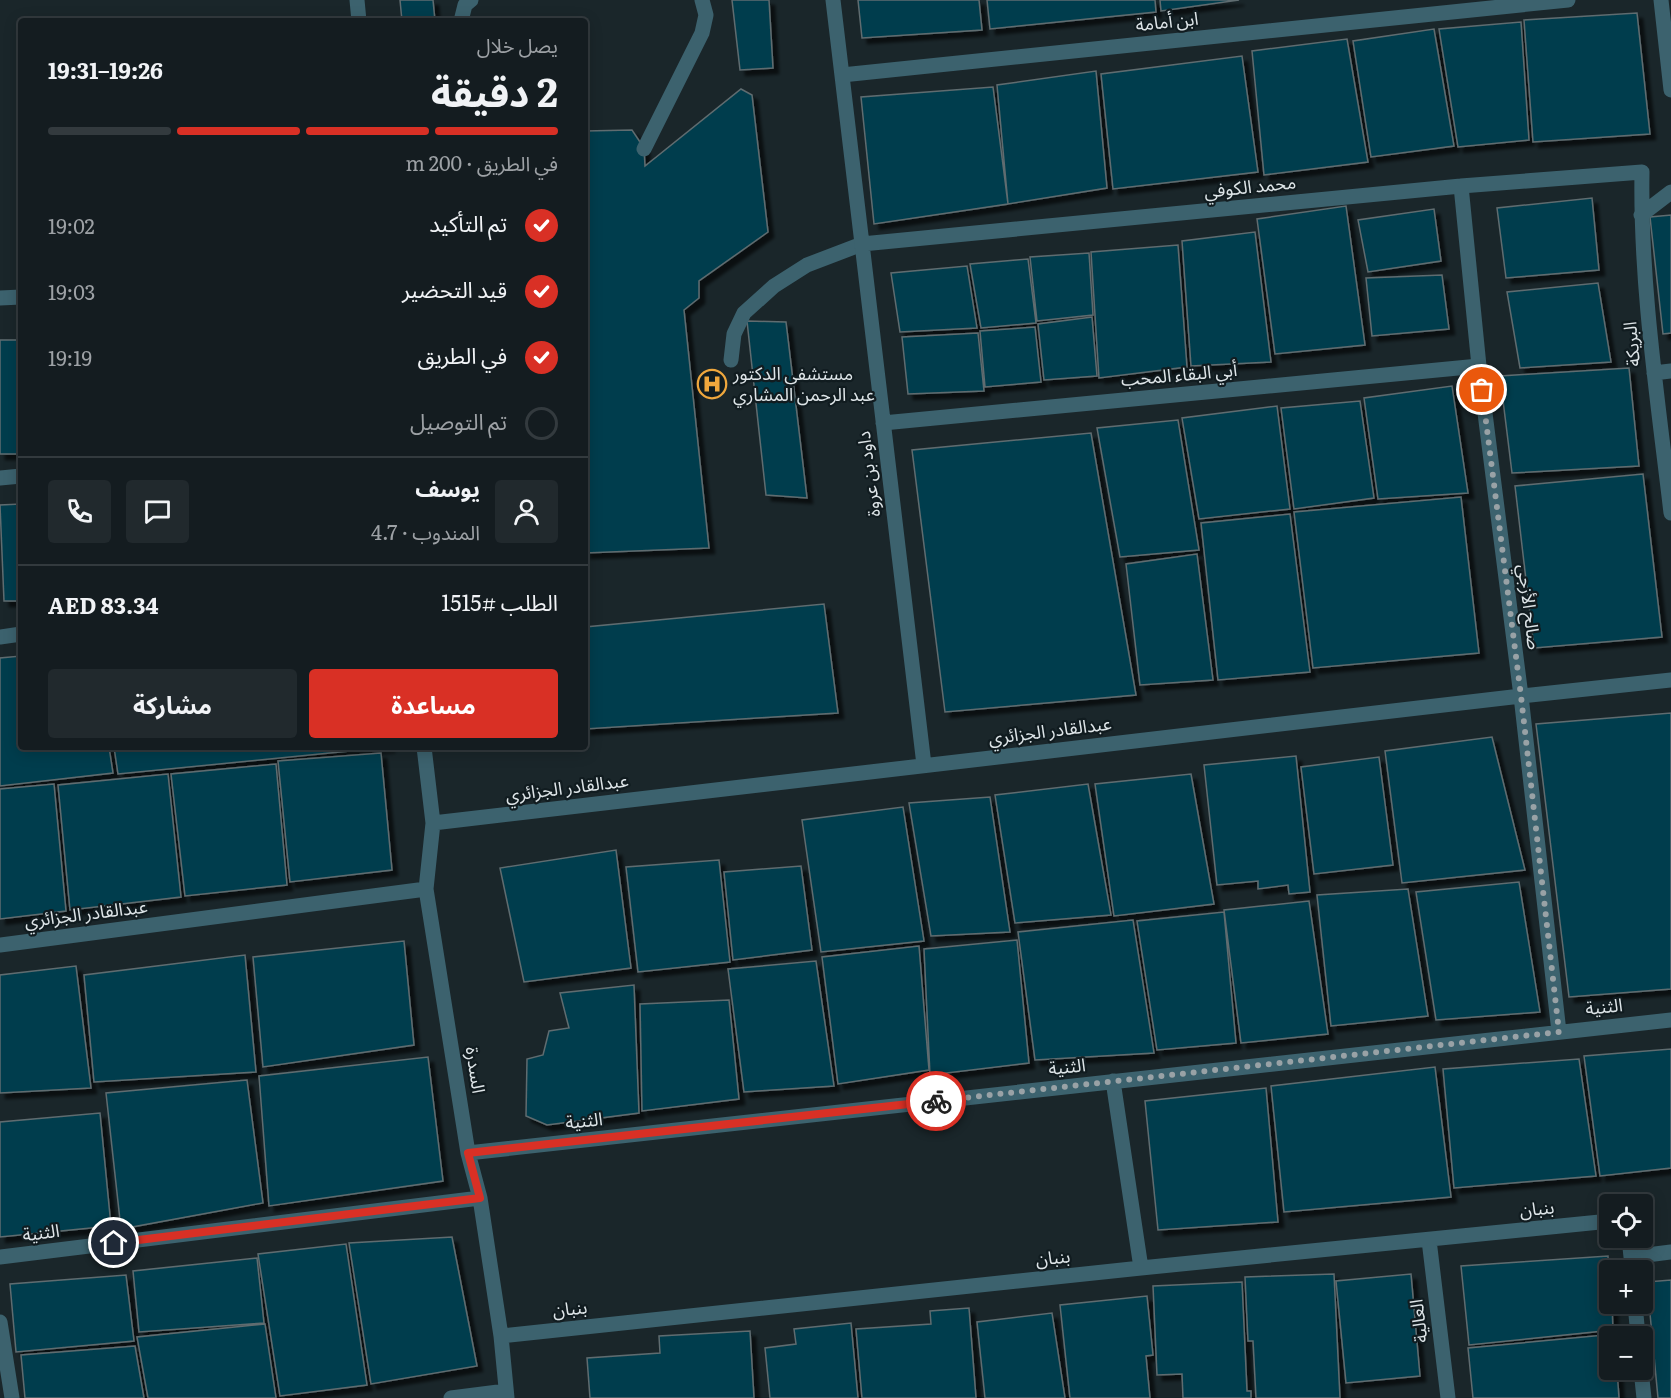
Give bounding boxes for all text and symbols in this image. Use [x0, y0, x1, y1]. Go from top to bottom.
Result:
street label: ابن أمامة [1134, 4, 1200, 37]
text: يصل خلال [477, 29, 558, 59]
text: 19:26–19:31 [48, 53, 163, 86]
text: 2 دقيقة [431, 61, 558, 119]
text: في الطريق · 200 m [405, 147, 558, 177]
street label: محمد الكوفي [1202, 167, 1297, 205]
text: تم التأكيد [429, 206, 507, 239]
icon: check [525, 209, 558, 242]
text: 19:02 [48, 210, 95, 240]
text: قيد التحضير [402, 272, 507, 305]
icon: check [525, 275, 558, 308]
text: 19:03 [48, 276, 95, 306]
street label: البريكة [1615, 321, 1646, 368]
text: في الطريق [418, 338, 507, 371]
icon: check [525, 341, 558, 374]
text: 19:19 [48, 342, 92, 372]
street label: أبي البقاء المحب [1120, 355, 1238, 393]
place label: مستشفى الدكتور عبد الرحمن المشاري [732, 359, 875, 408]
pin [1456, 364, 1507, 415]
hospital icon: مستشفى الدكتور عبد الرحمن المشاري [696, 368, 728, 400]
icon: bag [1465, 373, 1498, 406]
text: تم التوصيل [410, 404, 507, 437]
street label: داود بن عروة [849, 430, 886, 519]
text: يوسف [415, 471, 480, 504]
button: phone [48, 480, 111, 543]
button: chat [126, 480, 189, 543]
button: person [495, 480, 558, 543]
text: المندوب · 4.7 [371, 516, 480, 546]
street label: صالح الأزجي [1511, 563, 1549, 651]
text: الطلب #1515 [441, 585, 558, 618]
text: AED 83.34 [48, 588, 159, 621]
button: مشاركة [48, 669, 297, 738]
button: مساعدة [309, 669, 558, 738]
street label: عبدالقادر الجزائري [987, 709, 1113, 752]
street label: عبدالقادر الجزائري [504, 766, 630, 809]
street label: عبدالقادر الجزائري [23, 892, 149, 935]
street label: الثنية [1584, 990, 1624, 1021]
street label: السدرة [459, 1044, 493, 1095]
street label: الثنية [1047, 1050, 1087, 1081]
courier [906, 1071, 966, 1131]
icon: bike [920, 1085, 953, 1118]
street label: الثنية [564, 1104, 604, 1135]
street label: بنبان [1518, 1192, 1556, 1223]
map controls [1599, 1194, 1653, 1380]
button: locate [1599, 1194, 1653, 1248]
street label: الثنية [21, 1216, 61, 1247]
pin [88, 1217, 139, 1268]
icon: home [97, 1226, 130, 1259]
street label: بنبان [1034, 1241, 1072, 1272]
button: + [1599, 1260, 1653, 1314]
street label: بنبان [551, 1292, 589, 1323]
street label: العالية [1401, 1298, 1434, 1345]
button: − [1599, 1326, 1653, 1380]

